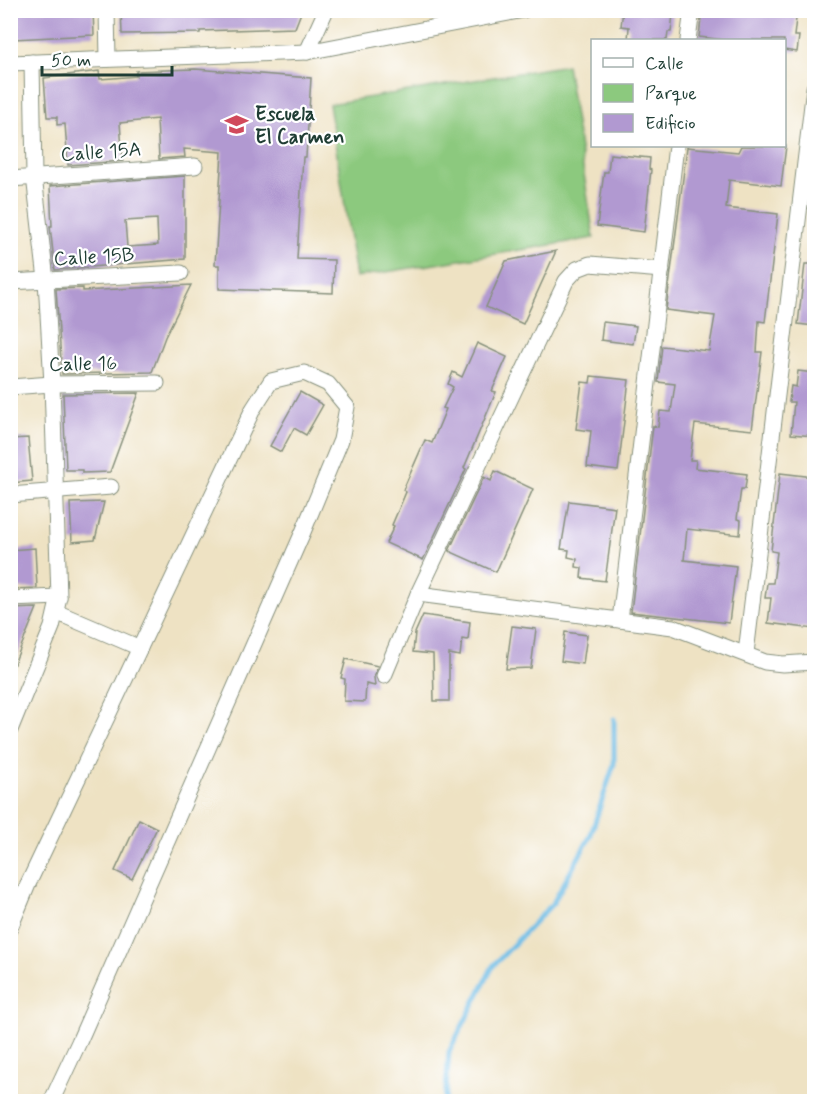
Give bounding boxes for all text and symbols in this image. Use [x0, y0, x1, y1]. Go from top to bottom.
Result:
scale bar [42, 39, 172, 77]
legend [591, 39, 786, 147]
text: 50 m [51, 49, 91, 73]
text: Calle [645, 52, 684, 76]
text: Parque [645, 82, 697, 106]
place label: Escuela El Carmen [255, 101, 344, 151]
school or university icon: Escuela El Carmen [224, 112, 250, 138]
text: Edificio [645, 112, 696, 136]
street label: Calle 15A [60, 136, 142, 169]
street label: Calle 15B [53, 242, 135, 273]
street label: Calle 16 [49, 350, 117, 379]

